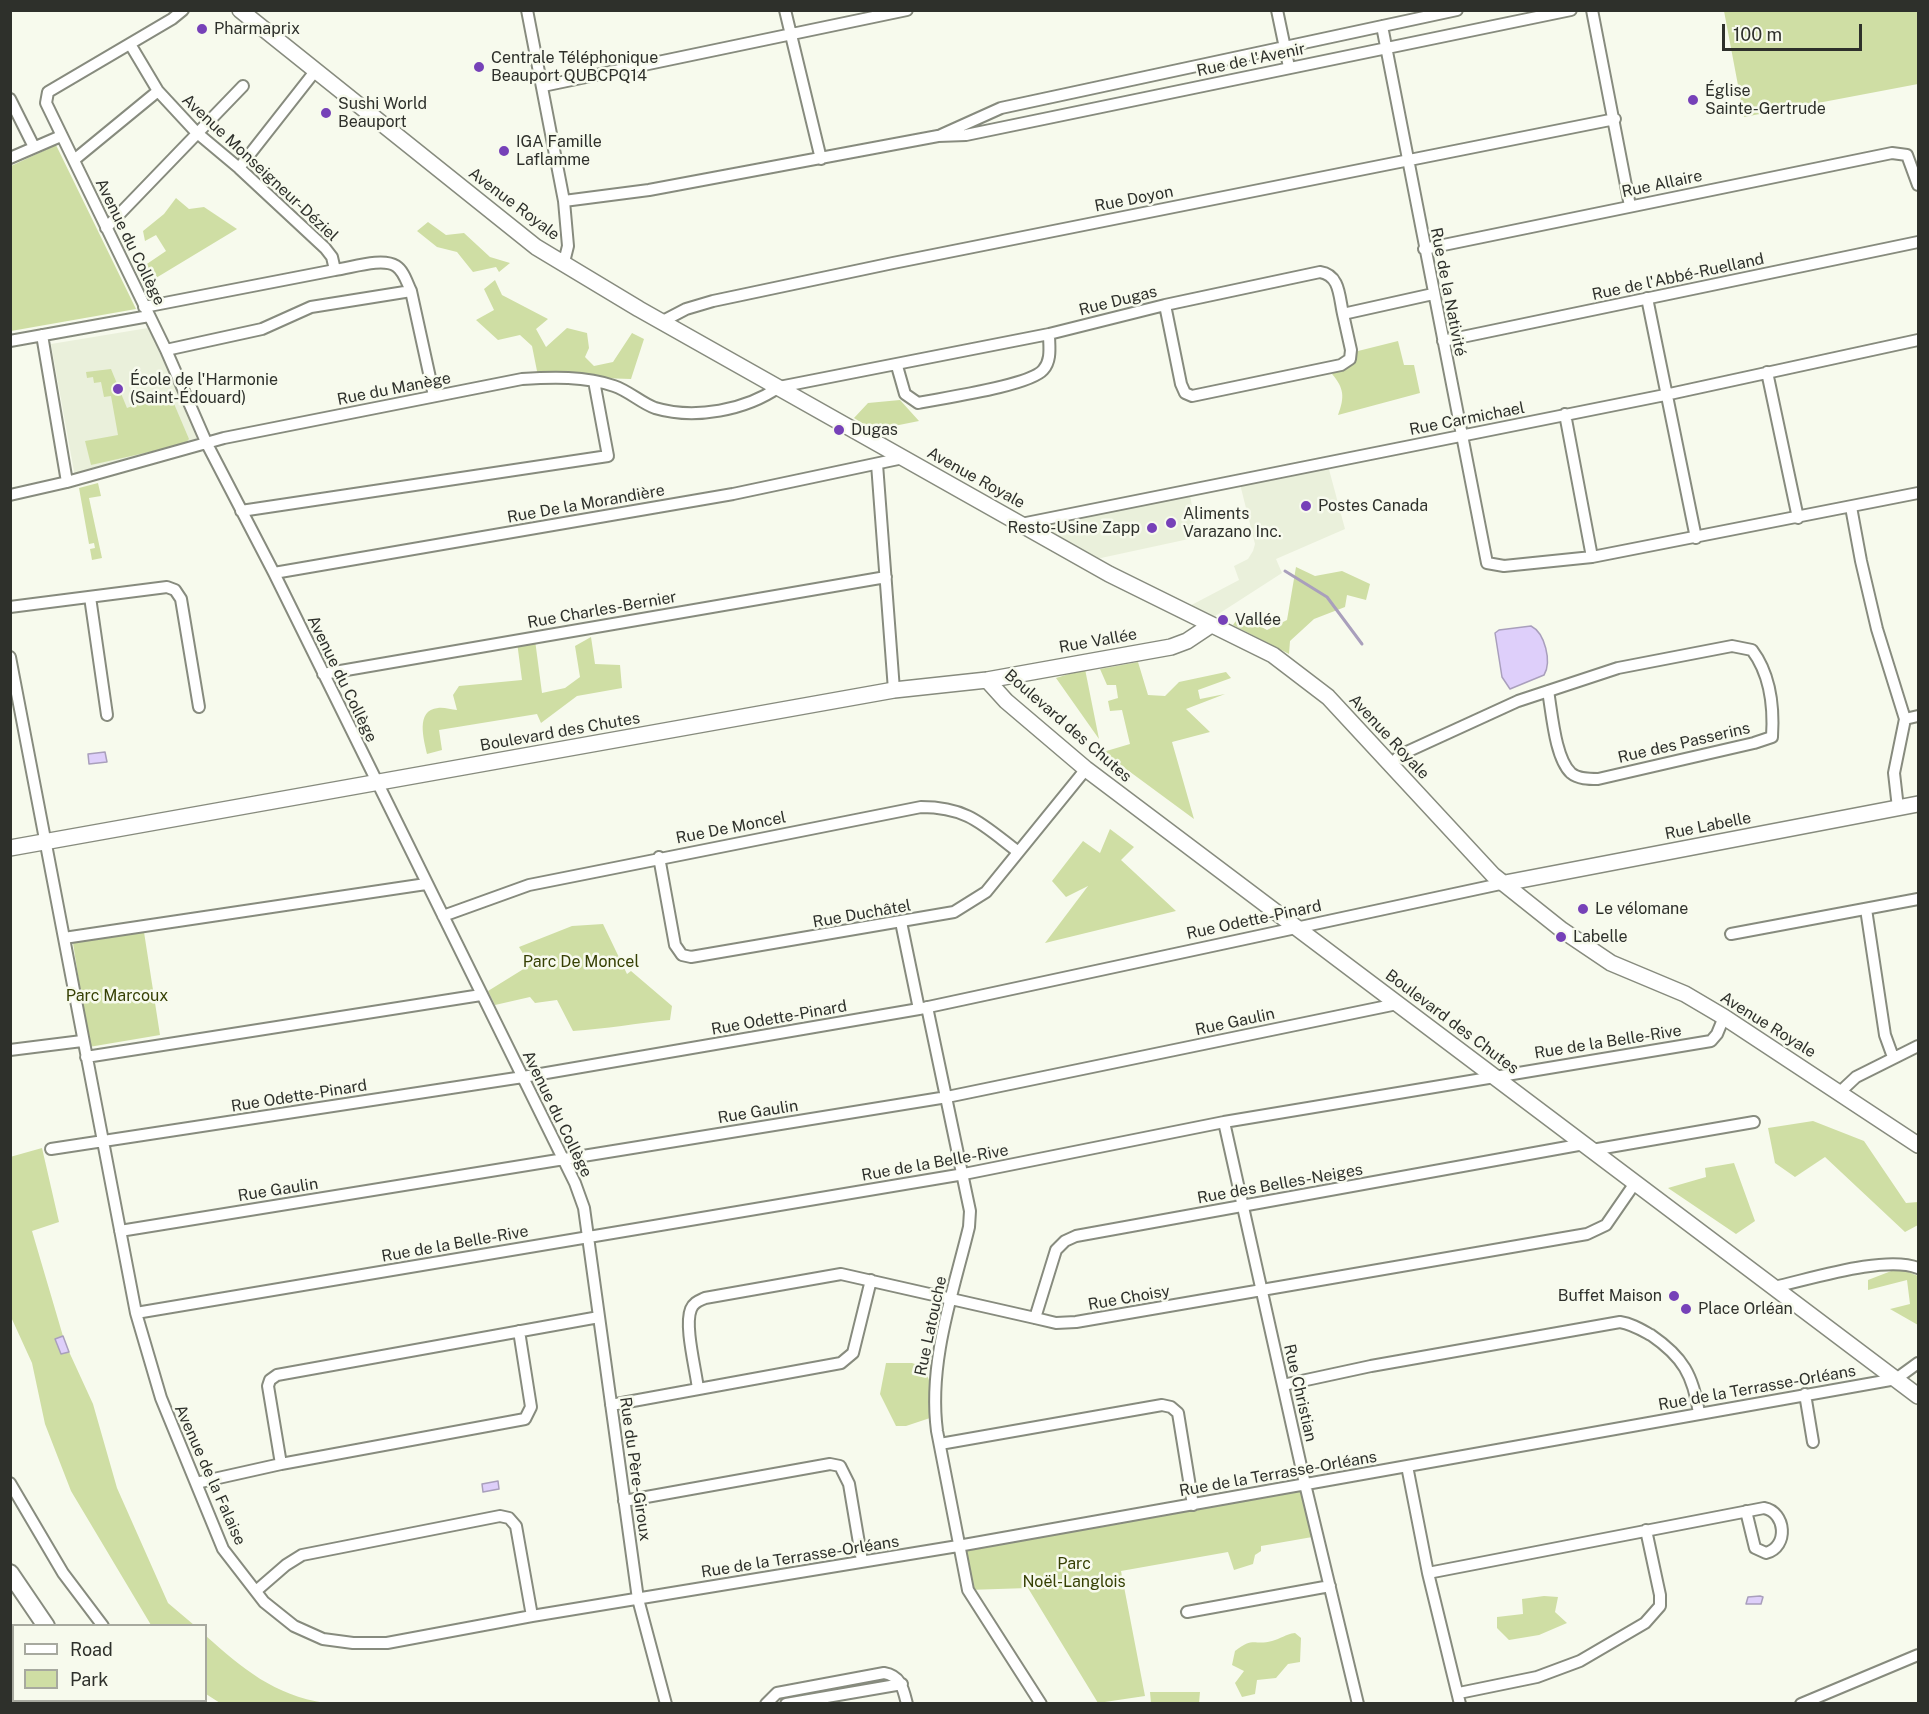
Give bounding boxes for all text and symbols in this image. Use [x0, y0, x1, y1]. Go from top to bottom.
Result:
scale bar [1725, 12, 1864, 50]
place label: Pharmaprix [214, 19, 300, 39]
marker: Pharmaprix [195, 22, 209, 36]
text: 100 m [1733, 24, 1782, 45]
street label: Rue de l'Avenir [1195, 39, 1307, 81]
place label: Centrale Téléphonique Beauport QUBCPQ14 [491, 48, 658, 86]
marker: Centrale Téléphonique Beauport QUBCPQ14 [472, 60, 486, 74]
place label: Église Sainte-Gertrude [1705, 81, 1826, 119]
street label: Avenue Monseigneur-Déziel [178, 90, 342, 246]
marker: Église Sainte-Gertrude [1686, 93, 1700, 107]
place label: Sushi World Beauport [338, 94, 427, 132]
marker: Sushi World Beauport [319, 106, 333, 120]
place label: IGA Famille Laflamme [516, 132, 602, 170]
marker: IGA Famille Laflamme [497, 144, 511, 158]
street label: Avenue Royale [465, 164, 563, 244]
street label: Rue Allaire [1620, 166, 1704, 202]
street label: Avenue du Collège [91, 176, 169, 308]
street label: Rue Doyon [1093, 182, 1175, 216]
street label: Rue de la Nativité [1426, 226, 1470, 358]
street label: Rue de l'Abbé-Ruelland [1590, 249, 1766, 305]
street label: Rue Dugas [1077, 282, 1159, 320]
street label: Rue du Manège [335, 369, 453, 409]
place label: École de l'Harmonie (Saint-Édouard) [130, 370, 278, 408]
marker: École de l'Harmonie (Saint-Édouard) [111, 382, 125, 396]
street label: Rue Carmichael [1408, 398, 1526, 440]
place label: Dugas [851, 420, 898, 440]
marker: Dugas [832, 423, 846, 437]
street label: Avenue Royale [924, 443, 1028, 513]
street label: Rue De la Morandière [506, 481, 666, 527]
place label: Postes Canada [1318, 496, 1428, 516]
marker: Postes Canada [1299, 499, 1313, 513]
place label: Aliments Varazano Inc. [1183, 504, 1282, 542]
marker: Aliments Varazano Inc. [1164, 516, 1178, 530]
place label: Resto-Usine Zapp [1008, 518, 1140, 538]
marker: Resto-Usine Zapp [1145, 521, 1159, 535]
street label: Rue Charles-Bernier [526, 587, 678, 633]
place label: Vallée [1235, 610, 1281, 630]
street label: Avenue du Collège [303, 613, 381, 745]
marker: Vallée [1216, 613, 1230, 627]
street label: Rue Vallée [1057, 625, 1139, 657]
street label: Boulevard des Chutes [1001, 666, 1135, 786]
street label: Avenue Royale [1345, 691, 1433, 783]
street label: Boulevard des Chutes [479, 708, 641, 756]
street label: Rue des Passerins [1616, 718, 1752, 768]
street label: Rue De Moncel [674, 808, 788, 848]
street label: Rue Labelle [1663, 808, 1753, 844]
street label: Rue Duchâtel [811, 896, 913, 932]
street label: Rue Odette-Pinard [1185, 896, 1323, 944]
place label: Le vélomane [1595, 899, 1688, 919]
marker: Le vélomane [1576, 902, 1590, 916]
place label: Labelle [1573, 927, 1628, 947]
marker: Labelle [1554, 930, 1568, 944]
park label: Parc De Moncel [523, 952, 639, 972]
street label: Boulevard des Chutes [1382, 966, 1522, 1078]
park label: Parc Marcoux [66, 986, 168, 1006]
street label: Avenue Royale [1717, 988, 1819, 1062]
street label: Rue Odette-Pinard [710, 997, 848, 1039]
street label: Rue Gaulin [1193, 1004, 1277, 1040]
street label: Rue de la Belle-Rive [1533, 1021, 1683, 1063]
street label: Avenue du Collège [518, 1048, 596, 1180]
street label: Rue Odette-Pinard [230, 1076, 368, 1116]
street label: Rue Gaulin [717, 1096, 799, 1128]
street label: Rue de la Belle-Rive [860, 1141, 1010, 1185]
street label: Rue des Belles-Neiges [1196, 1160, 1364, 1208]
street label: Rue Gaulin [237, 1174, 319, 1206]
street label: Rue de la Belle-Rive [380, 1222, 530, 1266]
street label: Rue Latouche [911, 1274, 951, 1378]
street label: Rue Choisy [1087, 1281, 1171, 1315]
place label: Buffet Maison [1558, 1286, 1662, 1306]
marker: Buffet Maison [1667, 1289, 1681, 1303]
place label: Place Orléan [1698, 1299, 1793, 1319]
marker: Place Orléan [1679, 1302, 1693, 1316]
street label: Rue Christian [1279, 1342, 1321, 1444]
street label: Rue de la Terrasse-Orléans [1657, 1361, 1857, 1415]
street label: Rue du Père-Giroux [615, 1396, 655, 1542]
street label: Avenue de la Falaise [170, 1402, 250, 1548]
street label: Rue de la Terrasse-Orléans [1178, 1447, 1378, 1501]
street label: Rue de la Terrasse-Orléans [700, 1532, 900, 1582]
park label: Parc Noël-Langlois [1022, 1554, 1126, 1592]
legend [12, 1624, 207, 1702]
text: Road [70, 1639, 113, 1660]
text: Park [70, 1669, 108, 1690]

